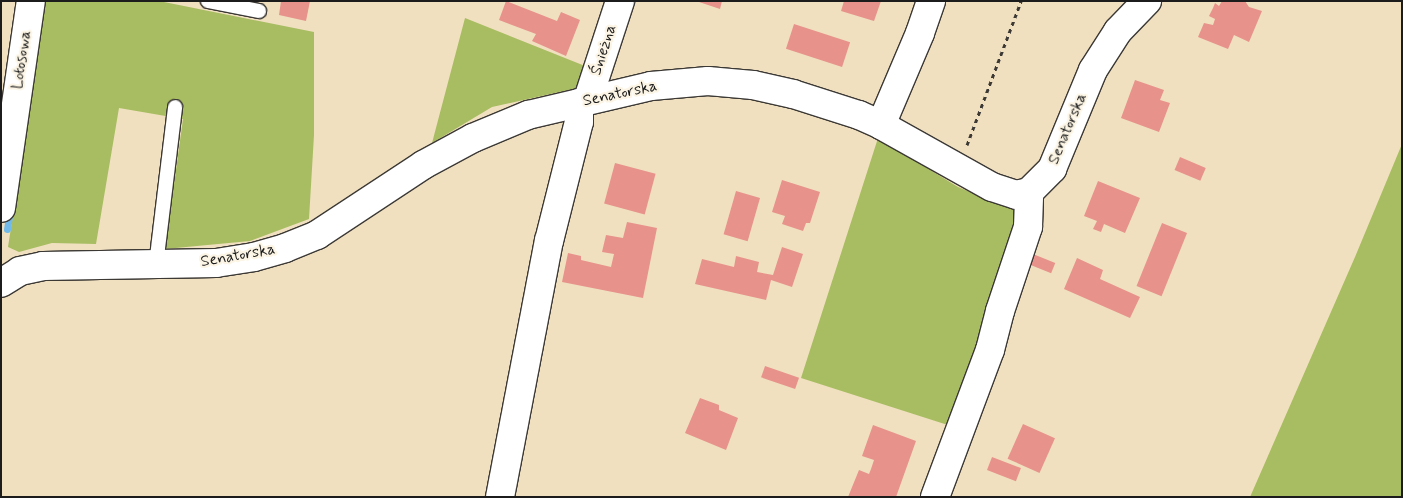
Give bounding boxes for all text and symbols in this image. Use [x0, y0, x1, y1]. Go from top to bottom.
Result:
street label: Śnieżna [587, 22, 621, 78]
street label: Lotosowa [8, 29, 36, 91]
street label: Senatorska [581, 77, 659, 111]
street label: Senatorska [1044, 91, 1092, 167]
street label: Senatorska [199, 240, 277, 272]

